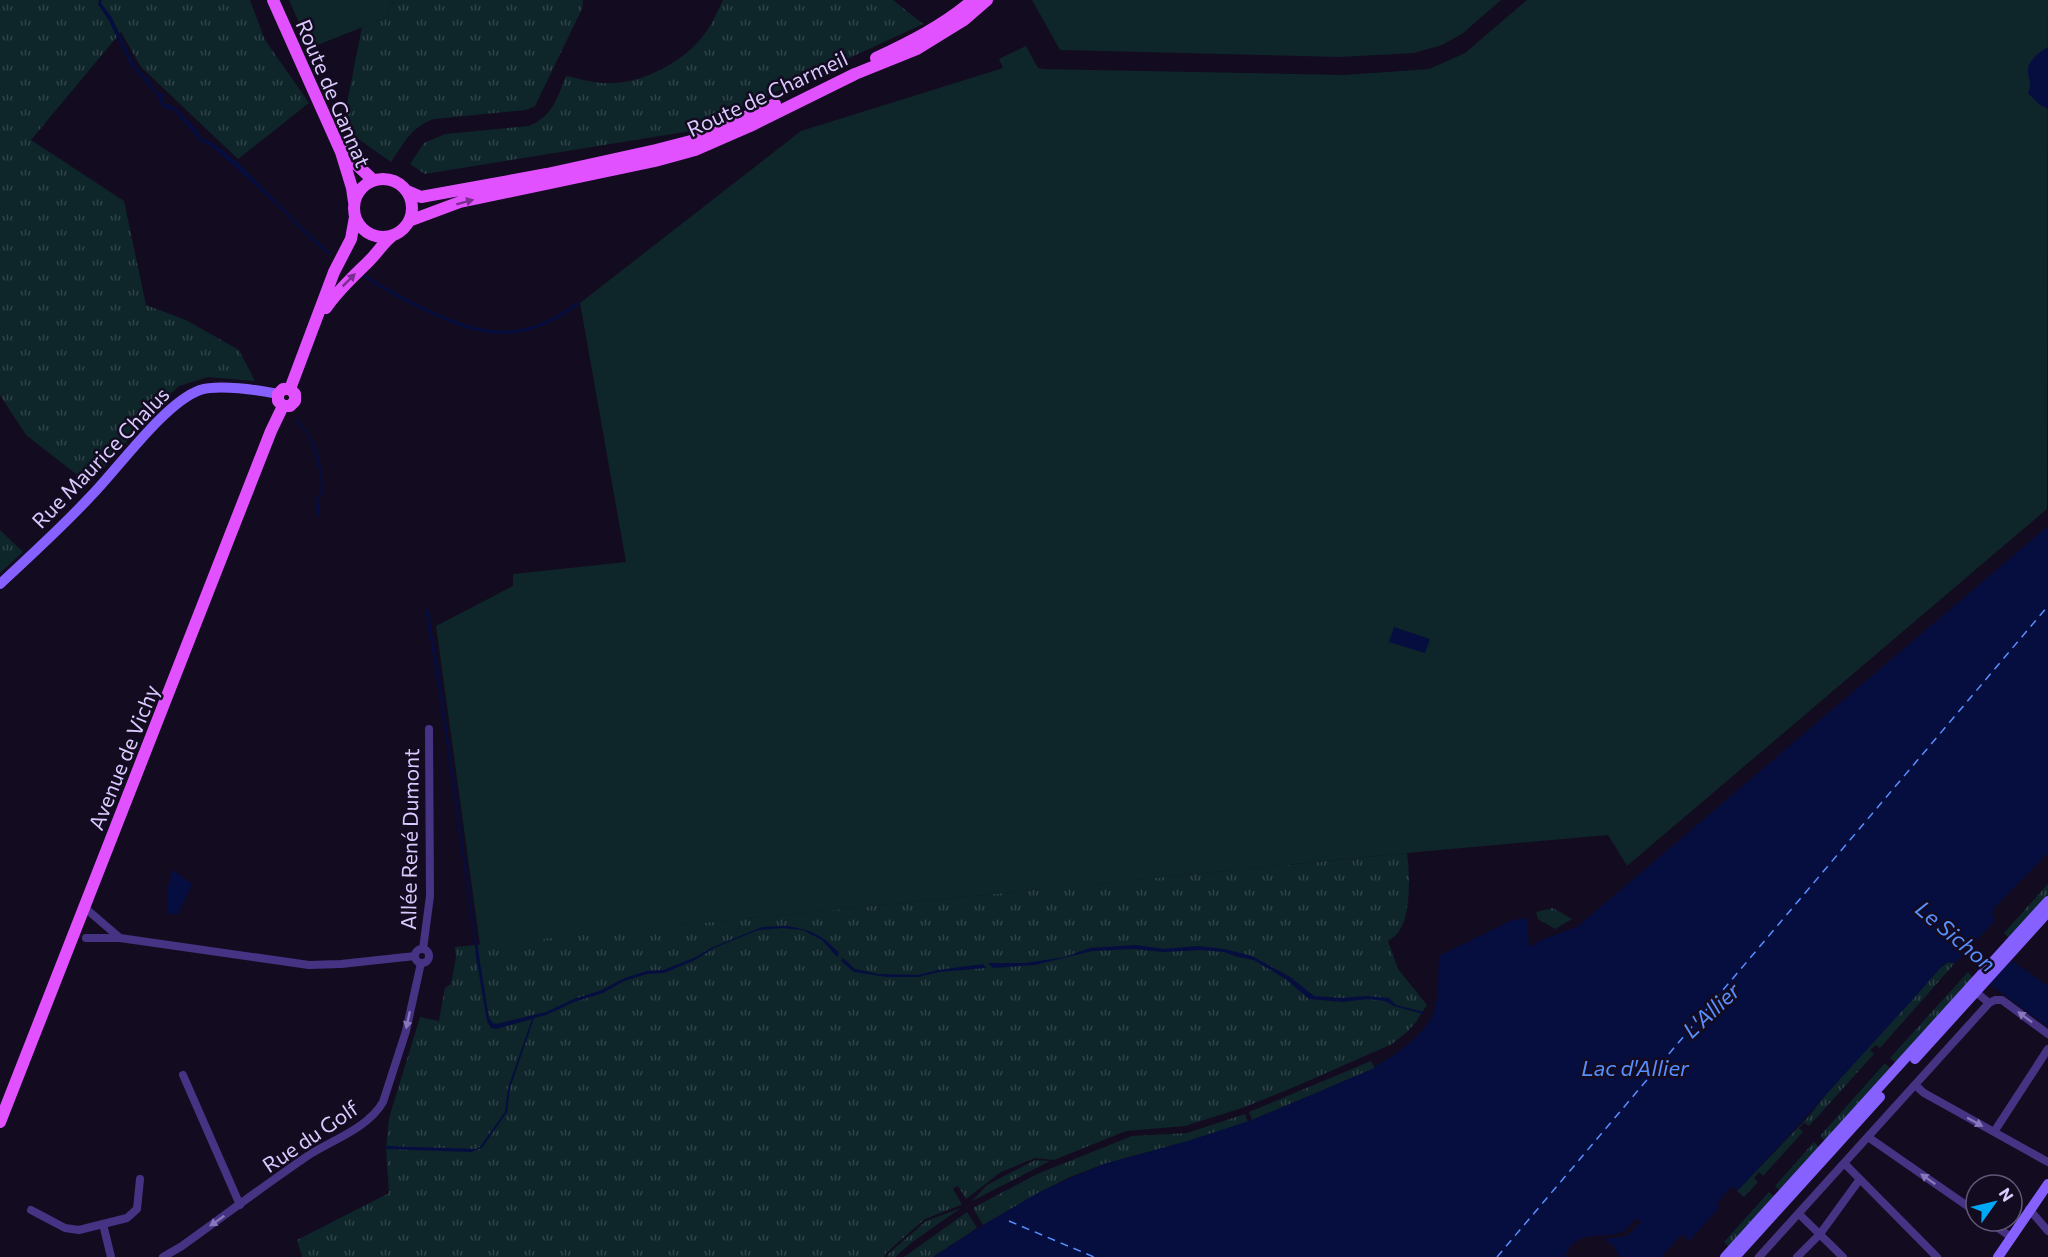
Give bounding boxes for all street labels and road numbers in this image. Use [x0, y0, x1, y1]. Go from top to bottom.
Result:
street label: Route de Gannat [292, 15, 376, 171]
street label: Route de Charmeil [683, 45, 851, 141]
street label: Rue Maurice Chalus [26, 381, 174, 533]
street label: Avenue de Vichy [83, 681, 164, 833]
street label: Allée René Dumont [395, 748, 423, 930]
street label: Rue du Golf [257, 1094, 363, 1177]

